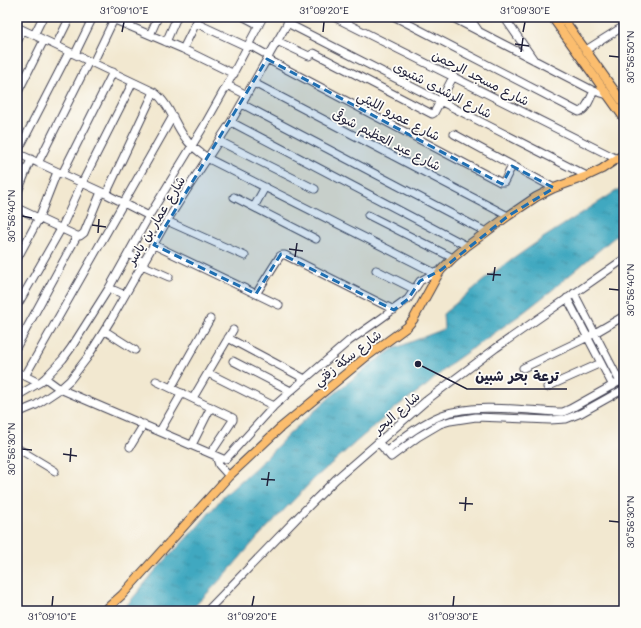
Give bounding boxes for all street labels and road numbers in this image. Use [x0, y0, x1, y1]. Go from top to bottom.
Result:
street label: شارع مسجد الرحمن [429, 45, 532, 111]
street label: شارع الرشدى شتيوى [390, 57, 495, 123]
street label: شارع عمرو الليثي [353, 86, 443, 148]
street label: شارع عبد العظيم شوقى [329, 104, 444, 176]
street label: شارع عمار بن ياسر [121, 172, 190, 269]
street label: شارع سكة زفتي [310, 325, 387, 392]
street label: شارع البحر [368, 387, 424, 439]

